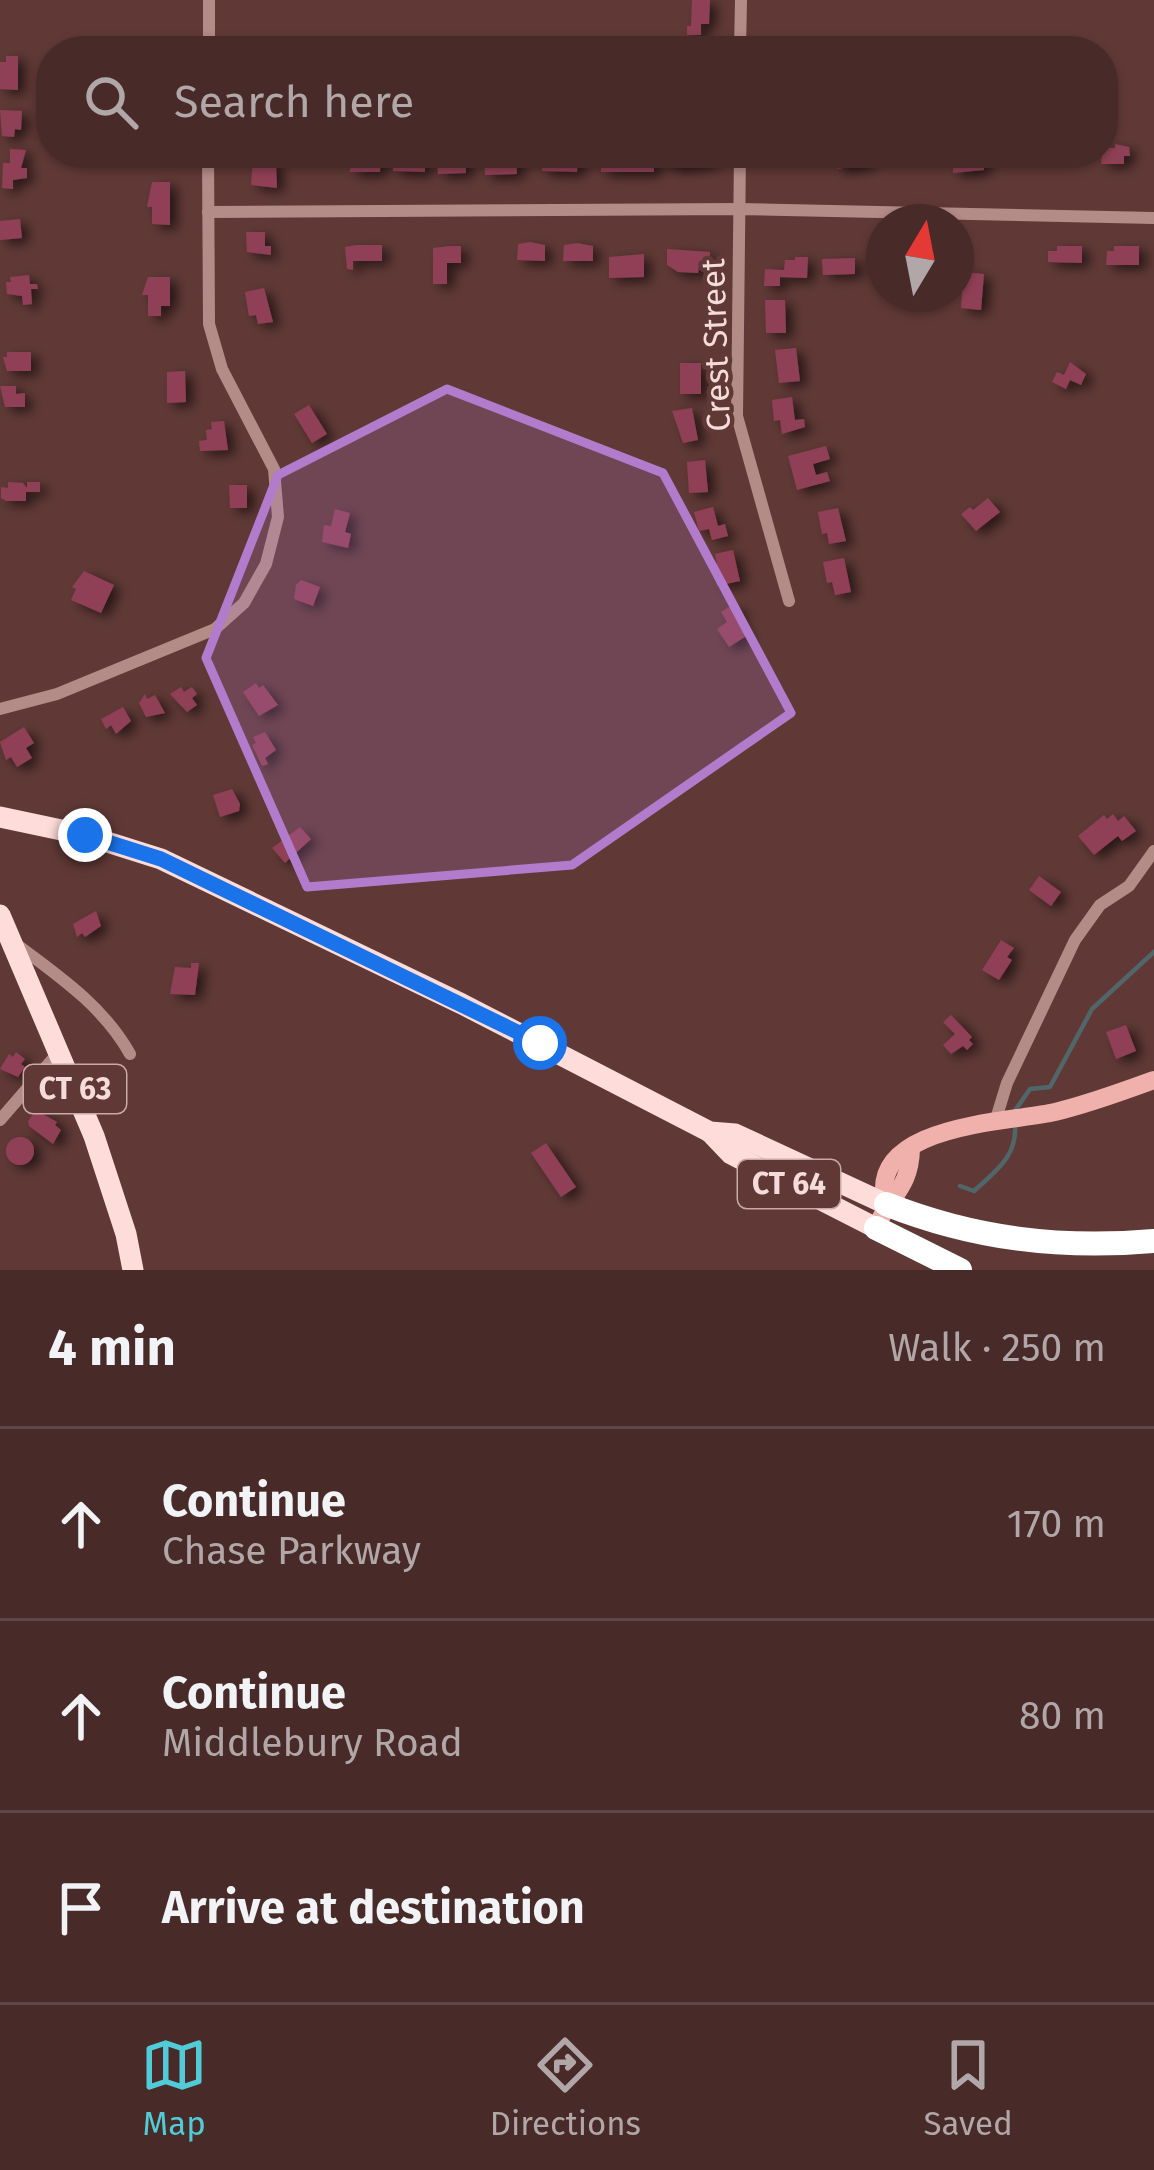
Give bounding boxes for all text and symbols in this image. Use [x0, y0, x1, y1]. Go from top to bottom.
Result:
search box [36, 36, 1118, 168]
icon: search [78, 69, 144, 135]
text: Search here [174, 75, 414, 129]
north arrow [866, 204, 974, 312]
street label: Crest Street [693, 258, 739, 432]
route end [58, 808, 112, 862]
route start [513, 1016, 567, 1070]
road number: CT 63 [24, 1065, 126, 1113]
road number: CT 64 [738, 1160, 840, 1208]
text: 4 min [48, 1317, 176, 1379]
text: Walk · 250 m [888, 1325, 1106, 1371]
text: Continue [162, 1474, 346, 1528]
icon: ahead [48, 1491, 114, 1557]
text: 170 m [1007, 1501, 1106, 1547]
text: Chase Parkway [162, 1528, 421, 1574]
text: Continue [162, 1666, 346, 1720]
icon: ahead [48, 1683, 114, 1749]
text: 80 m [1019, 1693, 1106, 1739]
text: Middlebury Road [162, 1720, 463, 1766]
icon: arrive [48, 1875, 114, 1941]
text: Arrive at destination [162, 1881, 585, 1935]
tab: Map [141, 2032, 207, 2144]
tab: Directions [490, 2032, 641, 2144]
tab: Saved [923, 2032, 1013, 2144]

